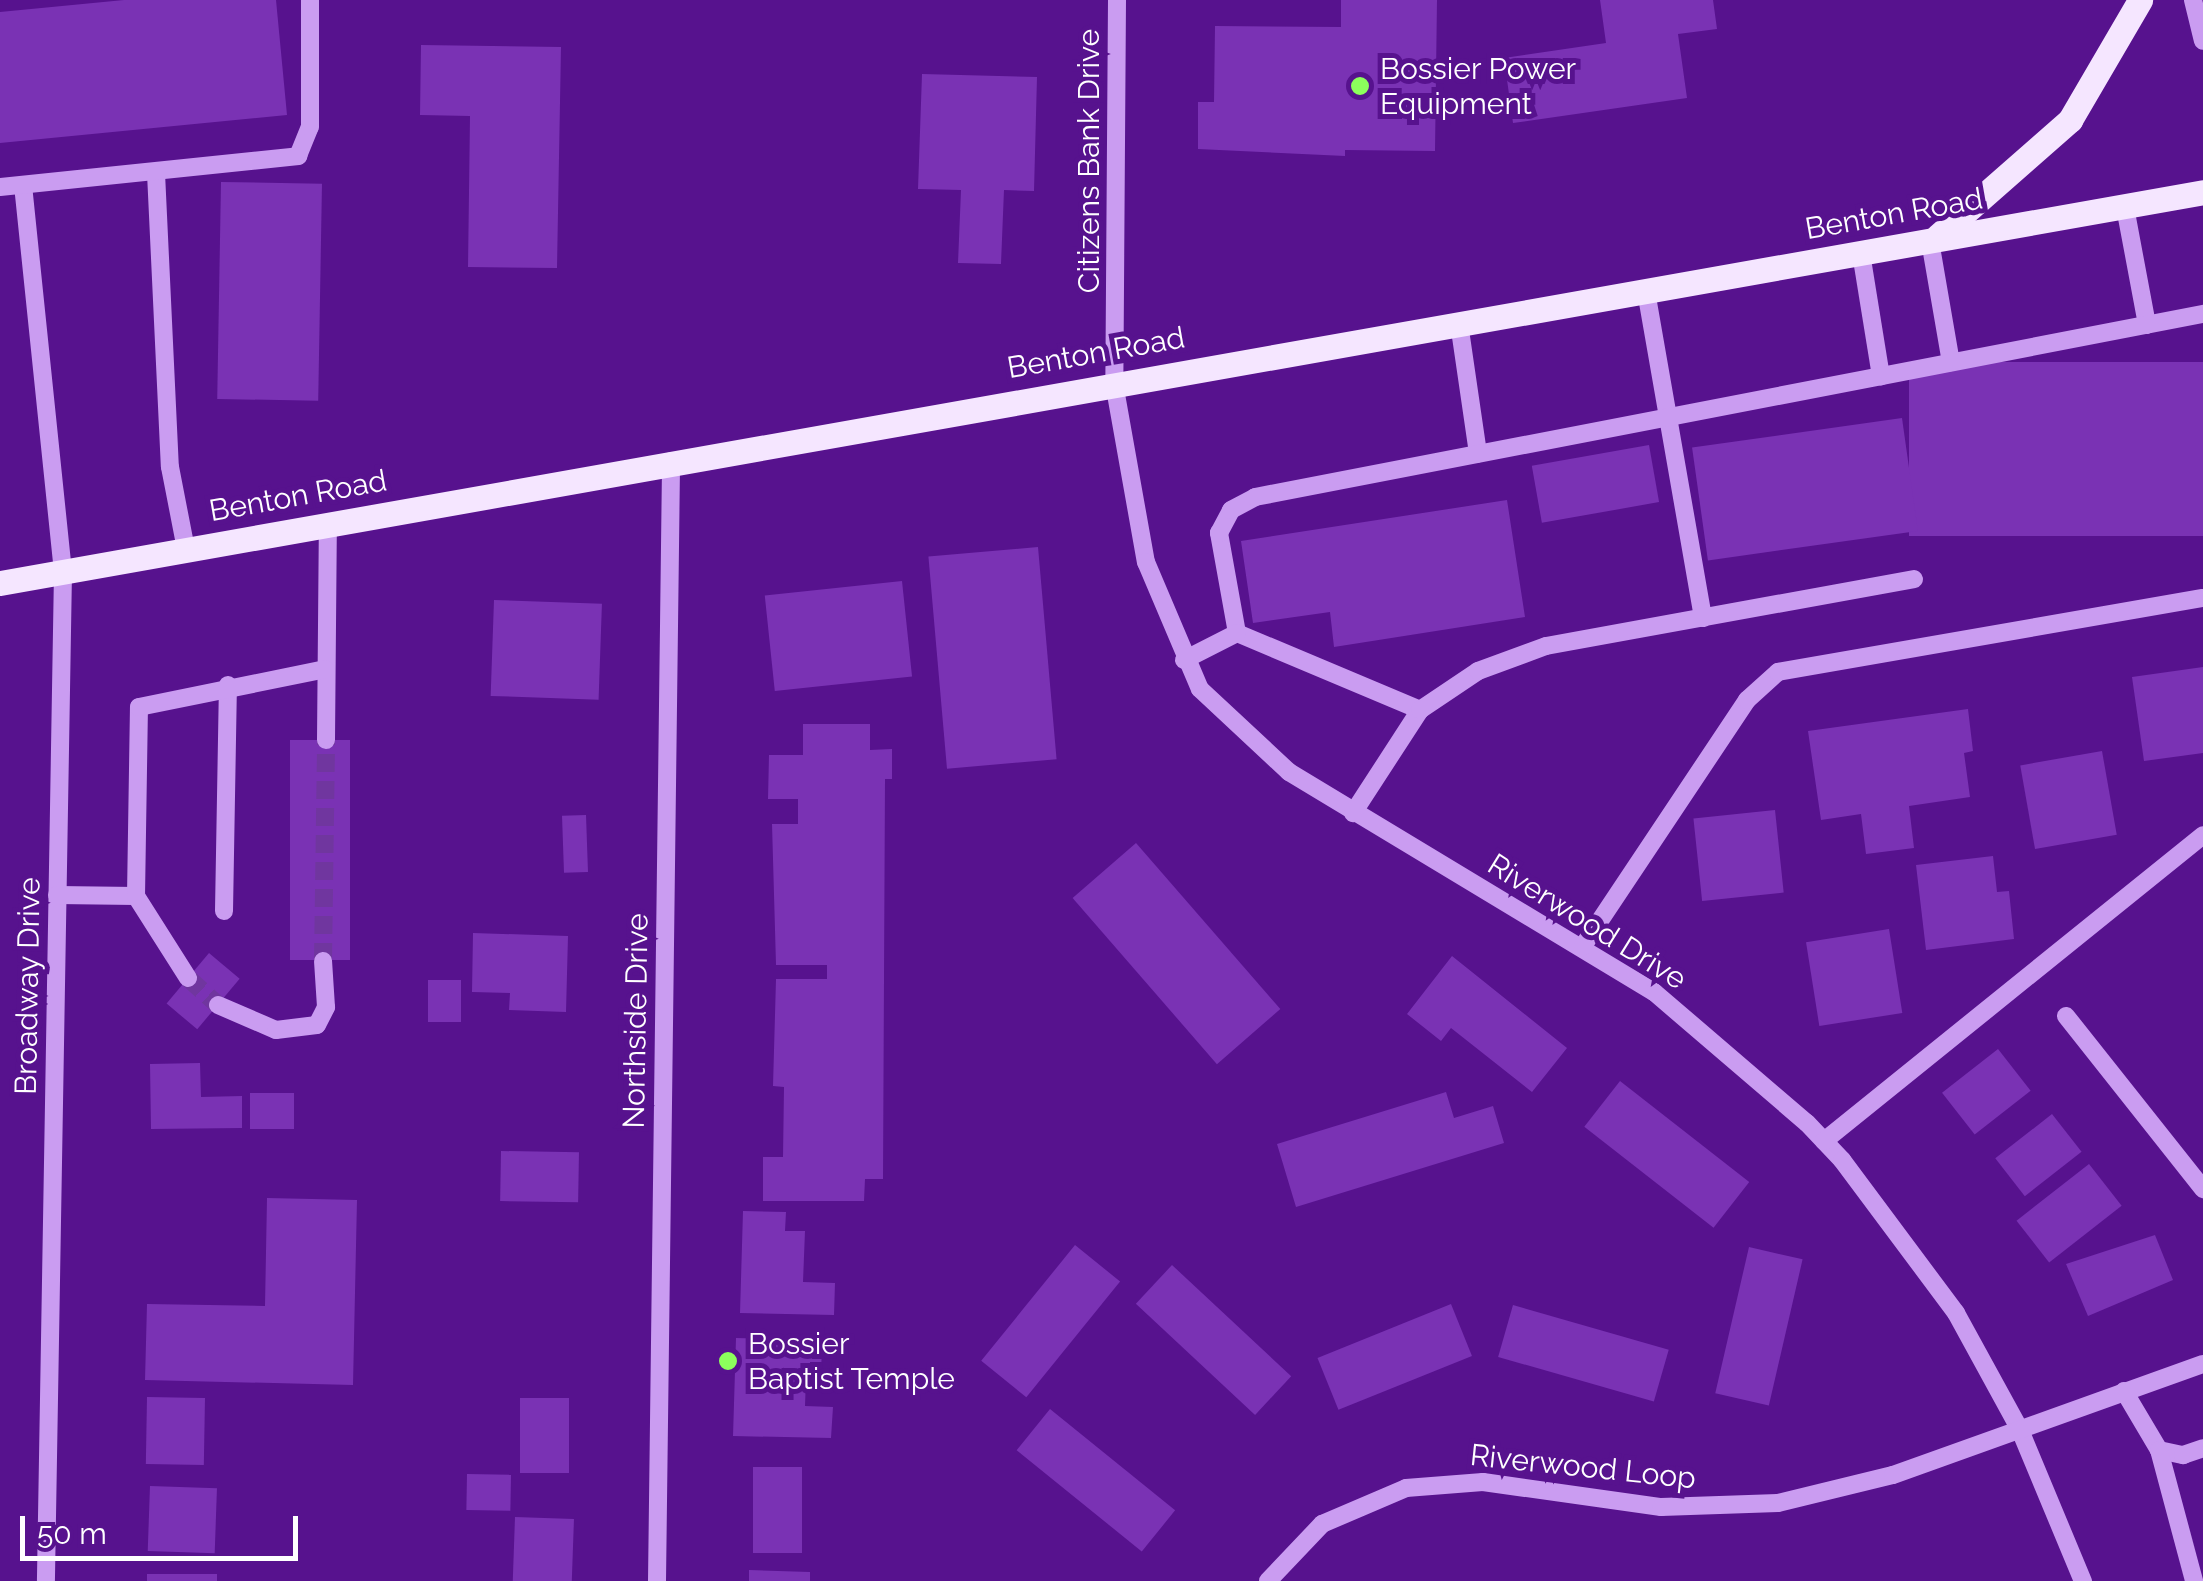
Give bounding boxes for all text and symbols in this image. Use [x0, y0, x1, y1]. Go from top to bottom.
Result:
street label: Citizens Bank Drive [1071, 29, 1107, 293]
place label: Bossier Power Equipment [1380, 51, 1577, 122]
marker: Bossier Power Equipment [1349, 75, 1371, 97]
street label: Benton Road [1802, 181, 1986, 247]
street label: Benton Road [1004, 320, 1188, 386]
street label: Benton Road [206, 463, 390, 529]
street label: Riverwood Drive [1481, 847, 1693, 997]
street label: Broadway Drive [8, 877, 48, 1095]
street label: Northside Drive [616, 913, 656, 1129]
place label: Bossier Baptist Temple [748, 1326, 956, 1396]
marker: Bossier Baptist Temple [717, 1350, 739, 1372]
street label: Riverwood Loop [1468, 1437, 1698, 1497]
scale bar [25, 1496, 302, 1558]
text: 50 m [37, 1516, 107, 1551]

